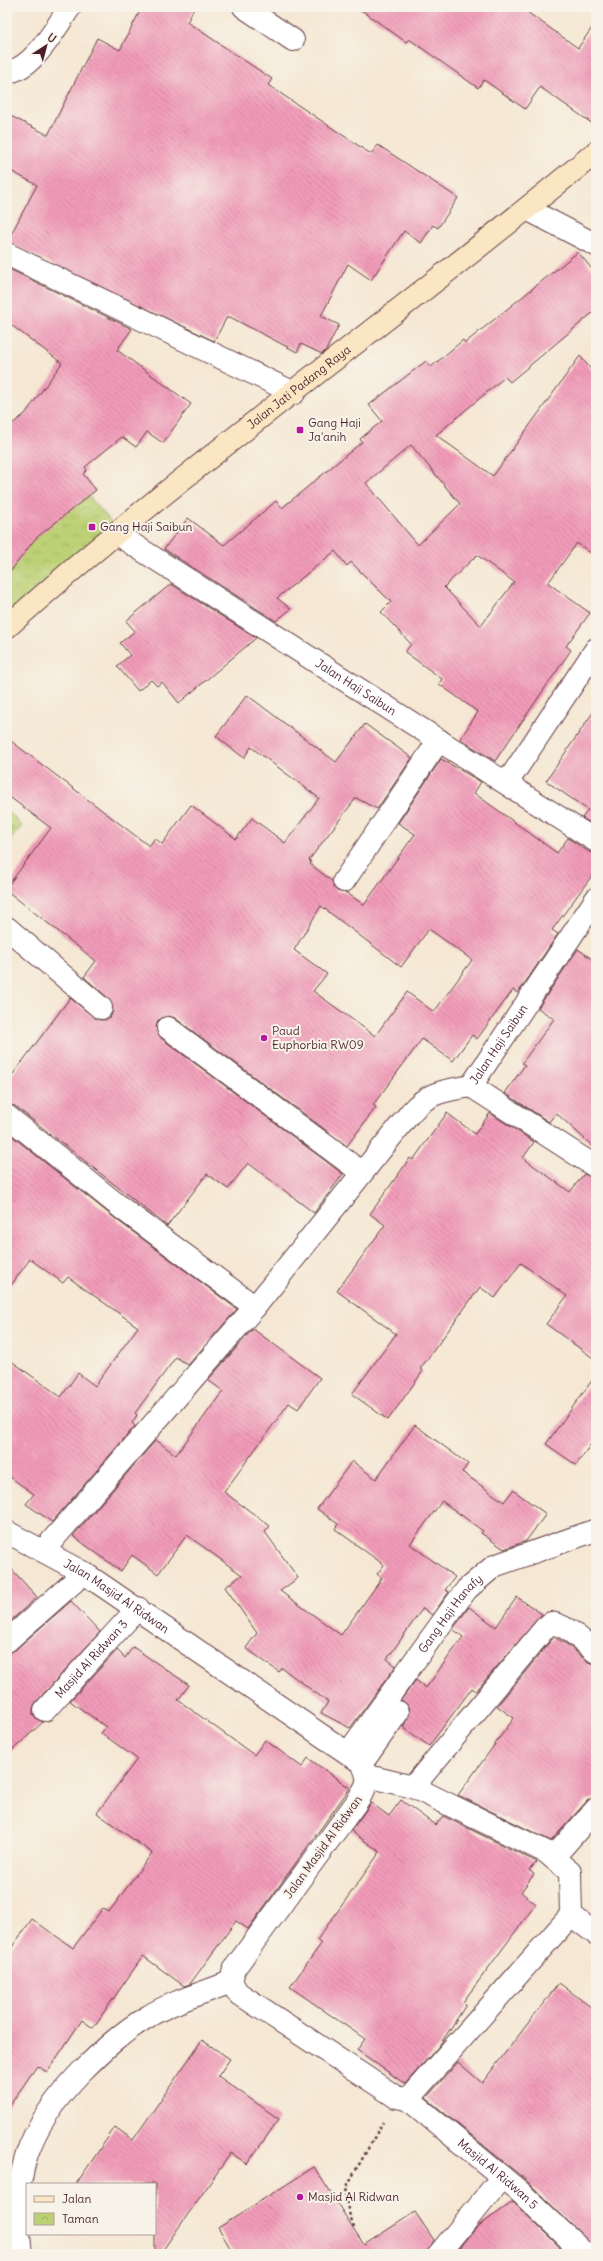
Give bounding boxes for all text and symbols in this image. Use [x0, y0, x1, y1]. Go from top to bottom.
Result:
north arrow [26, 26, 66, 66]
text: U [45, 30, 59, 46]
street label: Jalan Jati Padang Raya [244, 342, 354, 432]
place label: Gang Haji Ja'anih [308, 415, 361, 444]
marker: Gang Haji Ja'anih [295, 425, 305, 435]
place label: Gang Haji Saibun [100, 519, 193, 534]
marker: Gang Haji Saibun [87, 522, 97, 532]
street label: Jalan Haji Saibun [313, 655, 399, 718]
street label: Jalan Haji Saibun [466, 1001, 530, 1087]
place label: Paud Euphorbia RW09 [272, 1023, 364, 1052]
marker: Paud Euphorbia RW09 [259, 1033, 269, 1043]
street label: Jalan Masjid Al Ridwan [61, 1556, 172, 1636]
street label: Gang Haji Hanafy [415, 1571, 485, 1656]
street label: Masjid Al Ridwan 3 [52, 1616, 131, 1701]
street label: Jalan Masjid Al Ridwan [280, 1792, 365, 1901]
street label: Masjid Al Ridwan 5 [455, 2135, 541, 2212]
legend [26, 2183, 156, 2235]
place label: Masjid Al Ridwan [308, 2189, 399, 2204]
text: Jalan [62, 2191, 91, 2206]
marker: Masjid Al Ridwan [295, 2192, 305, 2202]
text: Taman [62, 2211, 99, 2226]

